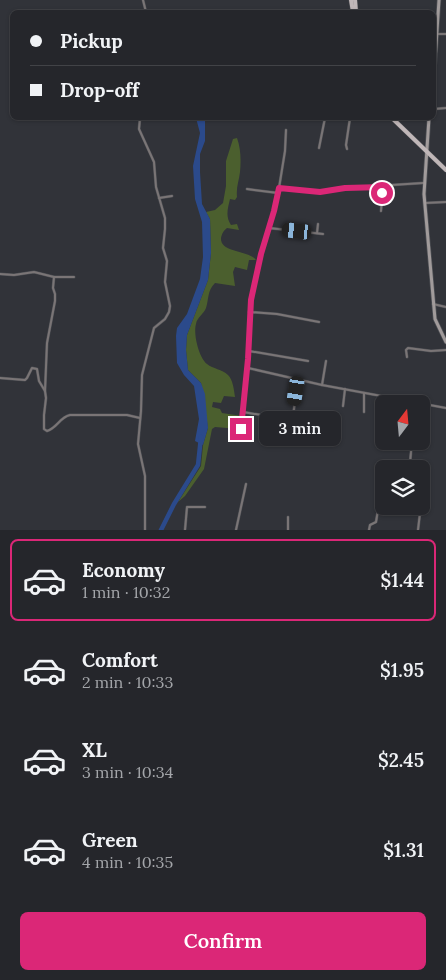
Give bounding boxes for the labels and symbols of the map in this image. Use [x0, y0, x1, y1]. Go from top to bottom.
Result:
route start [371, 182, 393, 204]
car [281, 222, 312, 240]
car [286, 375, 305, 407]
north arrow [375, 395, 430, 450]
callout: 3 min [258, 412, 341, 446]
route end [230, 418, 252, 440]

